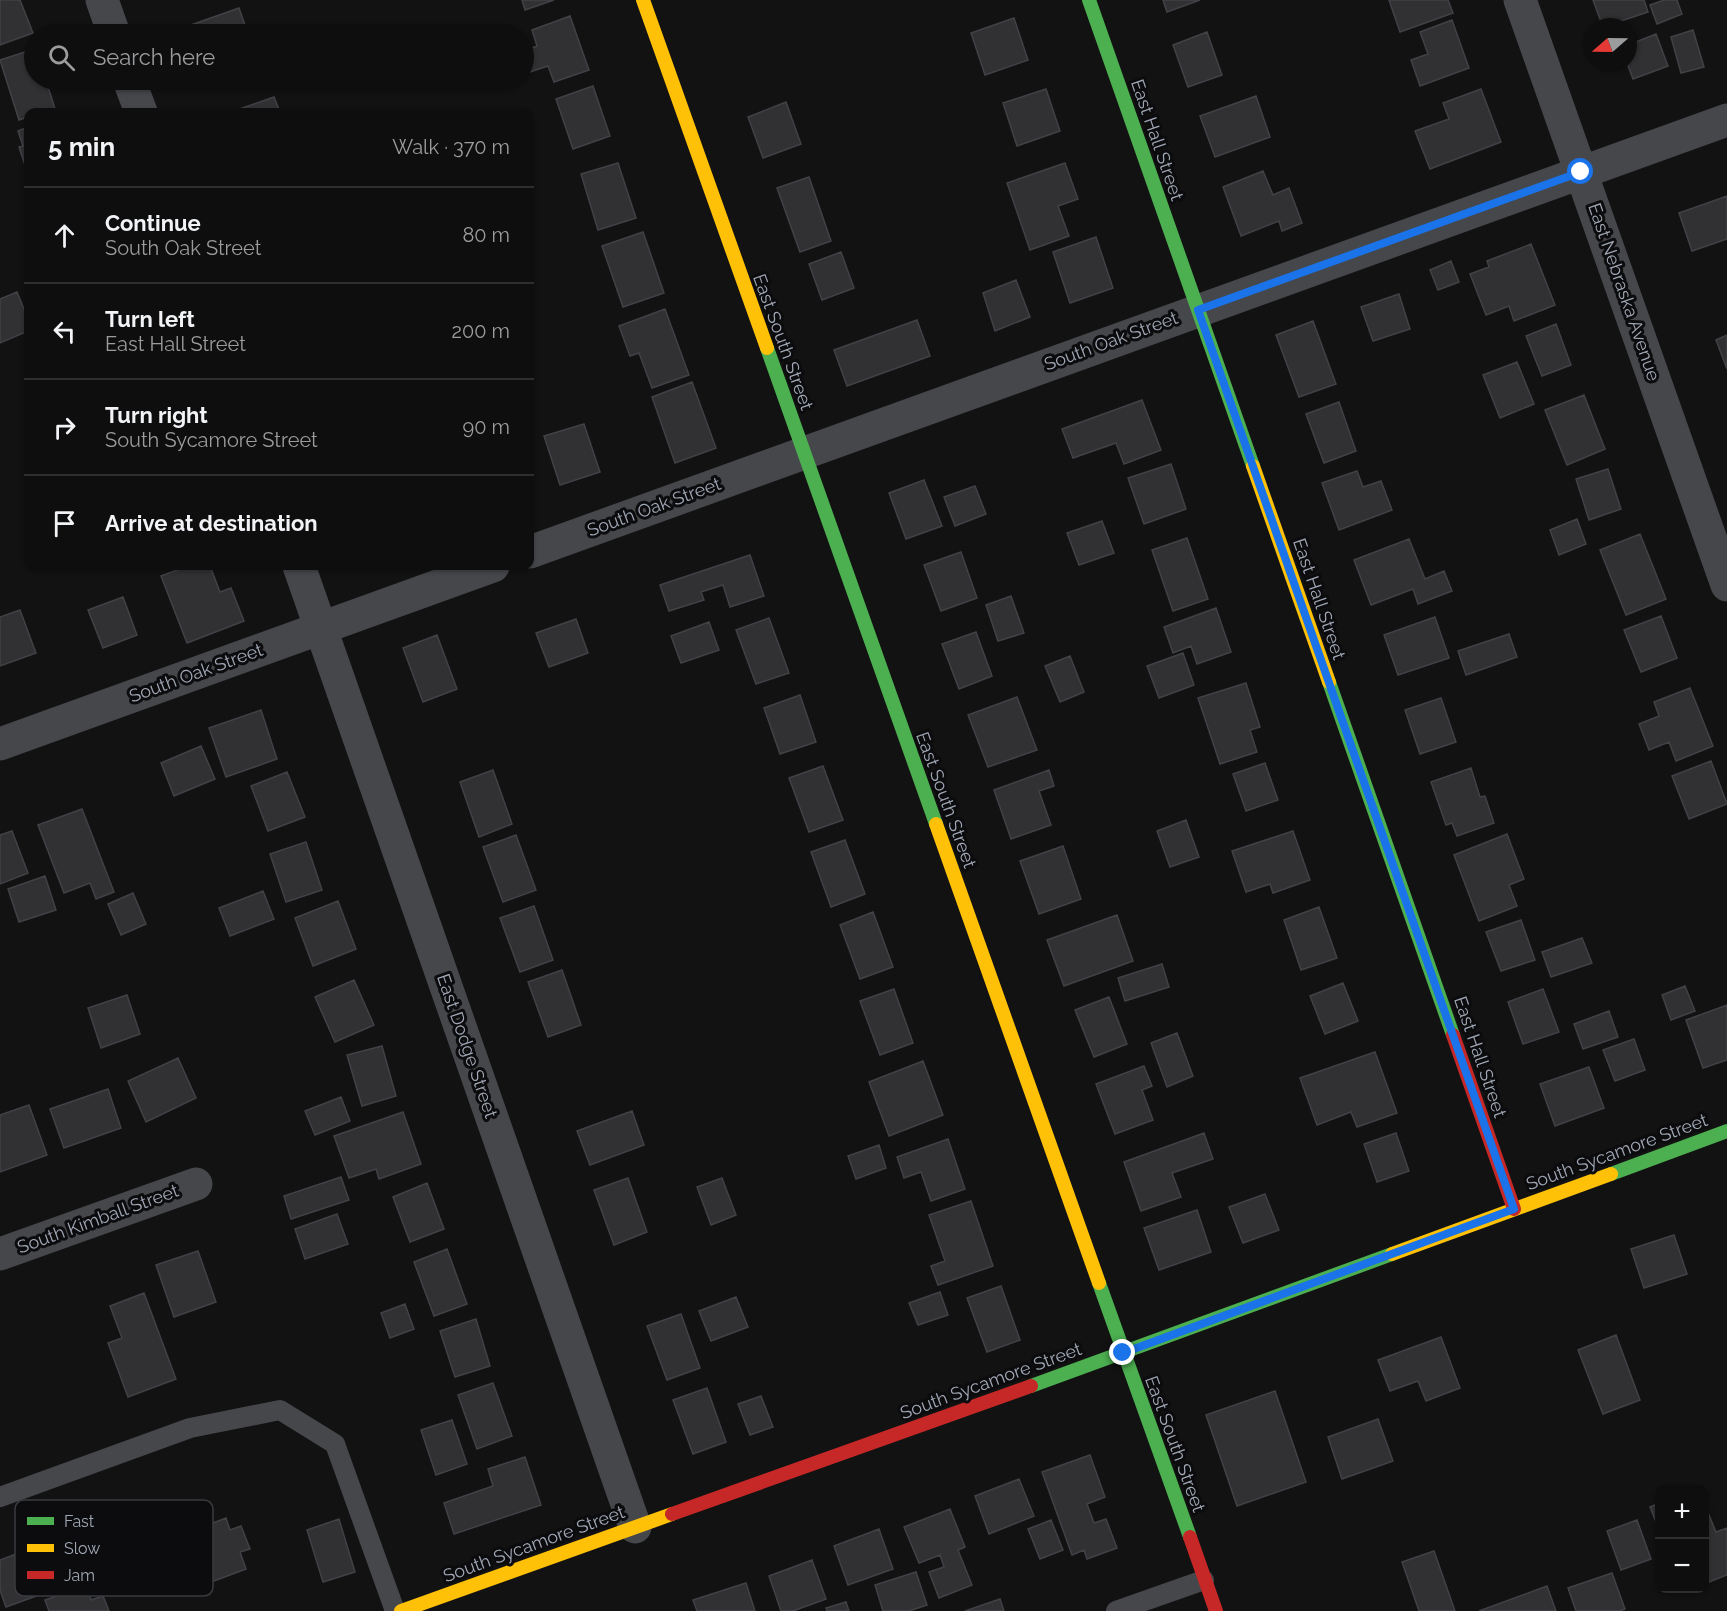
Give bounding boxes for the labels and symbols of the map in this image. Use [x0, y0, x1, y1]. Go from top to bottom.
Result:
north arrow [1583, 18, 1637, 72]
street label: East Hall Street [1127, 76, 1188, 203]
route start [1567, 158, 1593, 184]
street label: East Nebraska Avenue [1584, 200, 1665, 384]
street label: East South Street [749, 271, 818, 413]
street label: South Oak Street [1041, 307, 1181, 374]
street label: South Oak Street [584, 473, 724, 540]
street label: East Hall Street [1289, 535, 1350, 662]
street label: South Oak Street [126, 639, 266, 706]
street label: East South Street [912, 729, 981, 871]
street label: East Dodge Street [433, 971, 502, 1121]
street label: East Hall Street [1450, 993, 1511, 1120]
street label: South Sycamore Street [1523, 1109, 1710, 1194]
street label: South Kimball Street [14, 1180, 181, 1257]
street label: South Sycamore Street [897, 1338, 1084, 1423]
route end [1109, 1339, 1135, 1365]
street label: East South Street [1141, 1373, 1210, 1515]
legend [15, 1500, 213, 1596]
street label: South Sycamore Street [440, 1501, 627, 1586]
text: Fast [64, 1512, 95, 1531]
text: Slow [64, 1539, 100, 1558]
text: Jam [64, 1566, 95, 1585]

